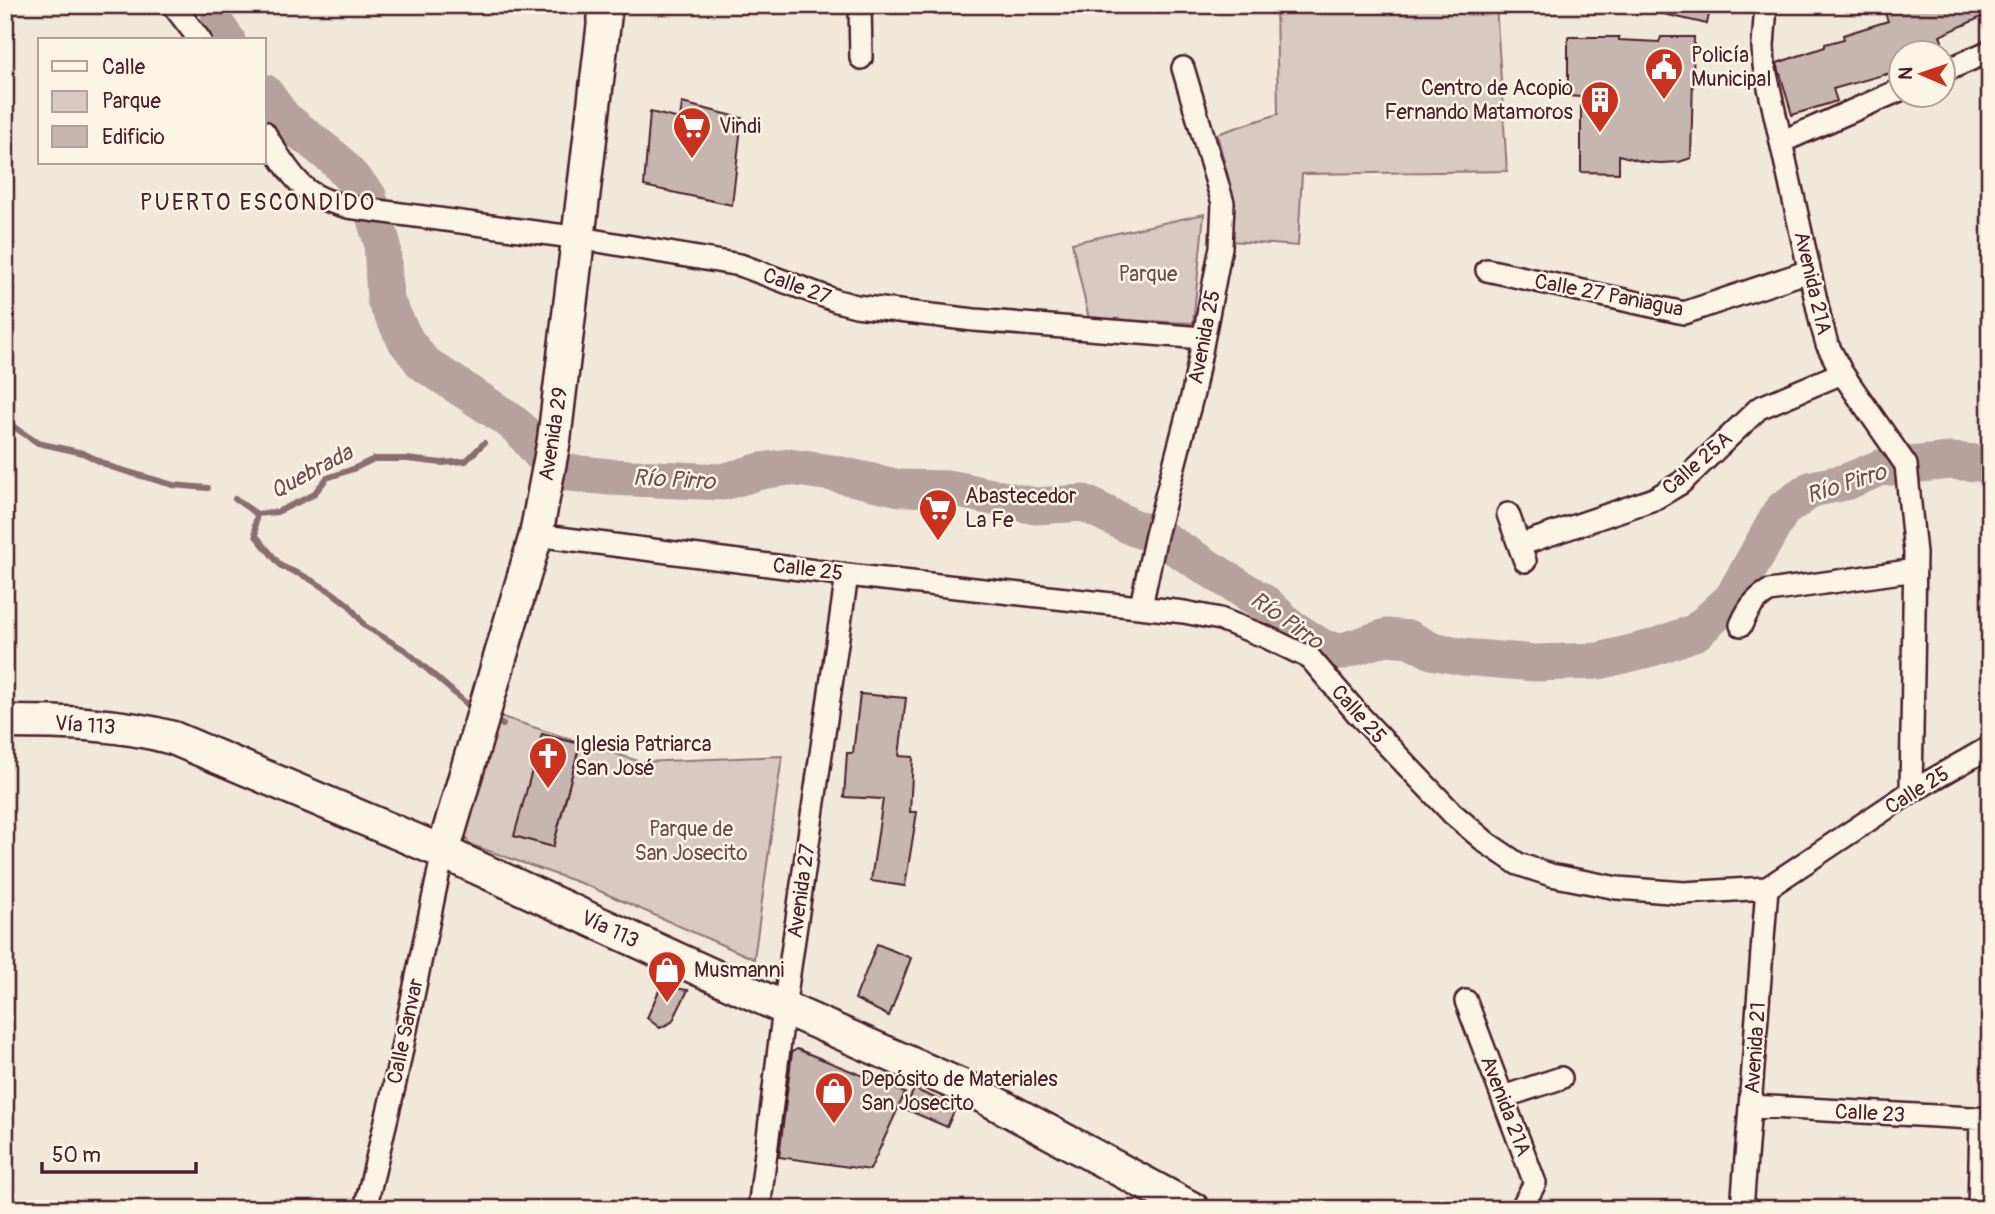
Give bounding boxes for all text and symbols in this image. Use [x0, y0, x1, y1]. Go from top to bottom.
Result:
legend [38, 38, 266, 164]
north arrow [1886, 38, 1956, 108]
place label: Policía Municipal [1691, 42, 1771, 93]
public building icon: Policía Municipal [1643, 46, 1685, 101]
text: Calle [102, 54, 146, 81]
text: N [1894, 66, 1918, 80]
place label: Centro de Acopio Fernando Matamoros [1384, 75, 1574, 126]
building icon: Centro de Acopio Fernando Matamoros [1579, 79, 1621, 134]
text: Parque [102, 88, 161, 115]
supermarket icon: Vindi [671, 105, 713, 160]
place label: Vindi [719, 113, 761, 140]
text: Edificio [102, 124, 165, 151]
district label: PUERTO ESCONDIDO [140, 188, 376, 217]
street label: Avenida 21A [1787, 229, 1838, 338]
park label: Parque [1119, 261, 1178, 288]
street label: Calle 27 [759, 262, 835, 311]
street label: Calle 27 Paniagua [1532, 268, 1686, 323]
street label: Avenida 25 [1182, 288, 1227, 386]
street label: Avenida 29 [533, 385, 574, 483]
street label: Calle 25A [1657, 426, 1738, 501]
water label: Quebrada [265, 437, 359, 505]
water label: Río Pirro [1803, 456, 1891, 510]
water label: Río Pirro [632, 463, 717, 496]
place label: Abastecedor La Fe [965, 483, 1077, 534]
supermarket icon: Abastecedor La Fe [917, 487, 959, 542]
street label: Calle 25 [771, 552, 845, 587]
water label: Río Pirro [1245, 585, 1330, 657]
street label: Calle 25 [1325, 679, 1392, 750]
street label: Vía 113 [54, 710, 116, 741]
place label: Iglesia Patriarca San José [575, 731, 712, 782]
church icon: Iglesia Patriarca San José [527, 735, 569, 790]
street label: Calle 25 [1880, 760, 1954, 821]
park label: Parque de San Josecito [634, 816, 748, 867]
street label: Avenida 27 [782, 842, 821, 940]
street label: Vía 113 [576, 904, 643, 955]
shop icon: Musmanni [646, 949, 688, 1004]
place label: Musmanni [694, 957, 785, 984]
street label: Calle Sanvar [381, 975, 430, 1087]
street label: Avenida 21 [1739, 1001, 1772, 1095]
street label: Avenida 21A [1474, 1052, 1537, 1160]
place label: Depósito de Materiales San Josecito [861, 1066, 1058, 1117]
shop icon: Depósito de Materiales San Josecito [813, 1070, 855, 1125]
street label: Calle 23 [1834, 1098, 1906, 1129]
scale bar [42, 1130, 196, 1174]
text: 50 m [52, 1142, 101, 1169]

